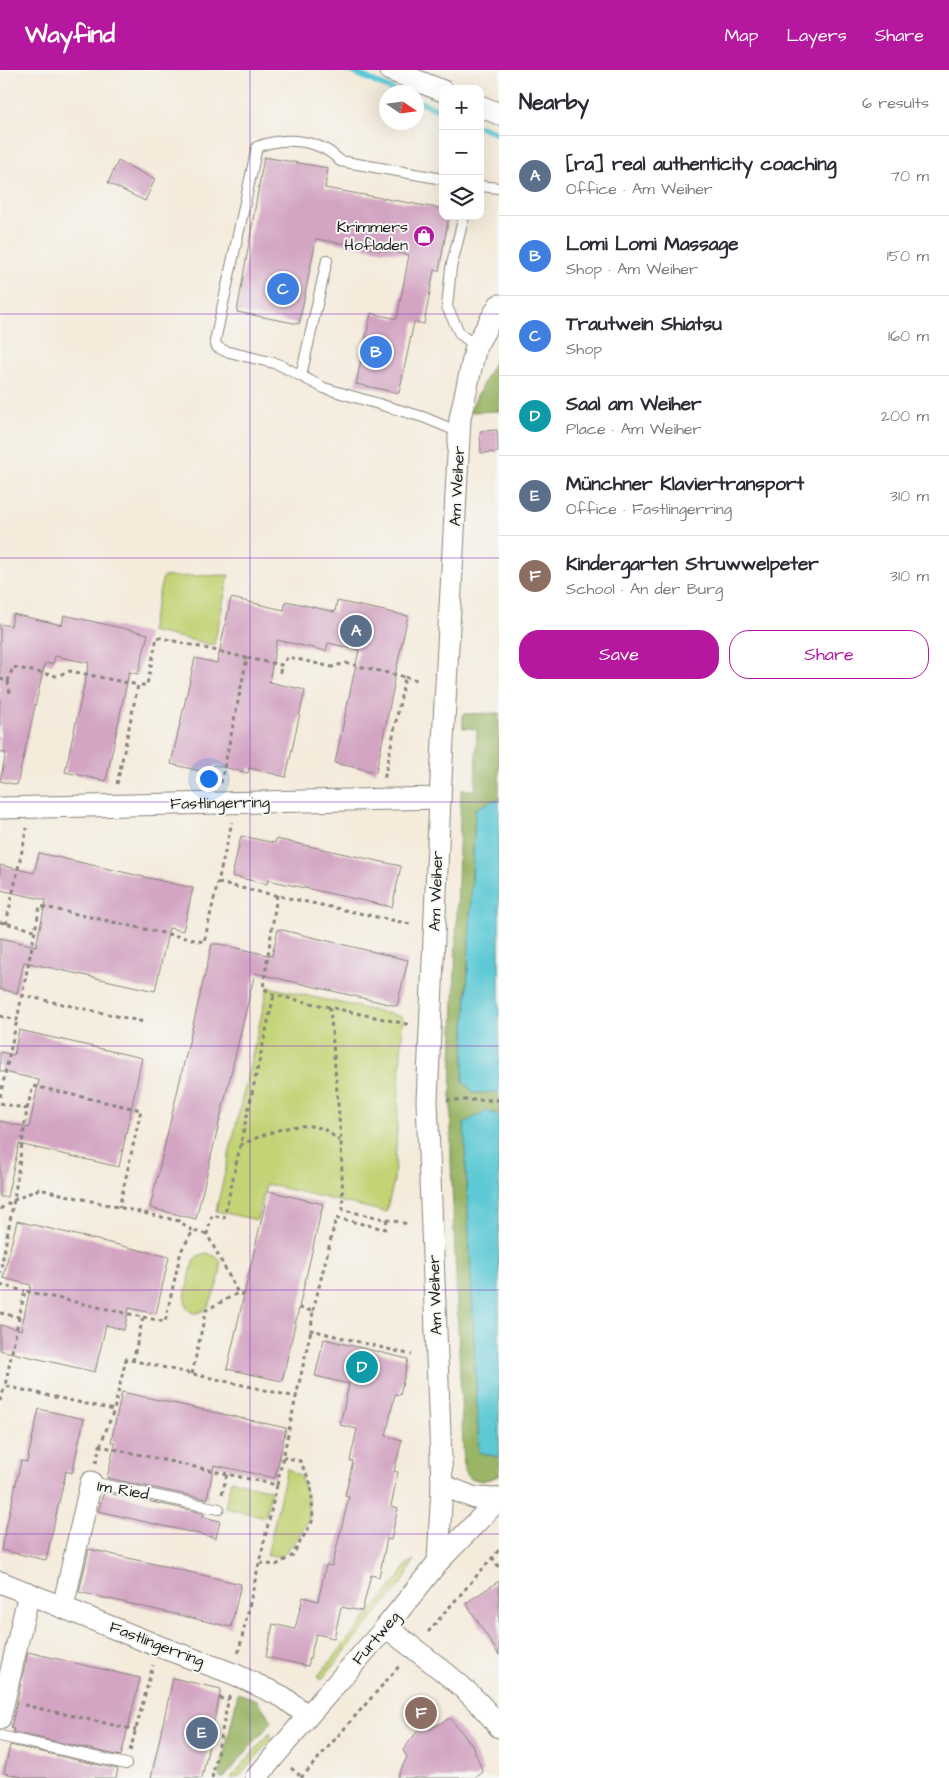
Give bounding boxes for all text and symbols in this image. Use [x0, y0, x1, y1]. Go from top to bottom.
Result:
text: Wayfind [25, 18, 115, 52]
text: Map [724, 23, 758, 48]
text: Layers [786, 23, 847, 48]
text: Share [875, 23, 924, 48]
north arrow [379, 85, 424, 130]
map controls [439, 85, 484, 220]
button: + [439, 85, 484, 130]
text: Nearby [519, 88, 589, 117]
text: 6 results [862, 92, 929, 114]
button: − [439, 130, 484, 175]
text: [ra] real authenticity coaching [566, 151, 836, 178]
text: A [530, 165, 540, 187]
text: 70 m [890, 165, 929, 187]
button: layers [439, 175, 484, 220]
text: Office · Am Weiher [566, 178, 713, 200]
place label: Krimmers Hofladen [337, 216, 408, 256]
shop icon: Krimmers Hofladen [412, 224, 436, 248]
text: Lomi Lomi Massage [566, 231, 738, 258]
text: B [529, 245, 541, 267]
text: 150 m [887, 245, 929, 267]
text: Shop · Am Weiher [566, 258, 698, 280]
pin: C [267, 270, 299, 308]
text: Trautwein Shiatsu [566, 311, 722, 338]
text: C [529, 325, 541, 347]
text: 160 m [888, 325, 929, 347]
pin: B [360, 333, 392, 371]
text: Shop [566, 338, 602, 360]
text: Saal am Weiher [566, 391, 701, 418]
text: D [530, 405, 540, 427]
text: 200 m [881, 405, 929, 427]
text: Place · Am Weiher [566, 418, 701, 440]
street label: Am Weiher [444, 445, 470, 527]
text: Münchner Klaviertransport [566, 471, 804, 498]
text: E [530, 485, 540, 507]
text: 310 m [890, 485, 929, 507]
text: Office · Fastlingerring [566, 498, 732, 520]
text: Kindergarten Struwwelpeter [566, 551, 819, 578]
text: F [529, 565, 541, 587]
text: 310 m [890, 565, 929, 587]
text: School · An der Burg [566, 578, 723, 600]
pin: A [340, 612, 372, 650]
button: Save [519, 630, 719, 679]
button: Share [729, 630, 929, 679]
your location [196, 766, 222, 792]
street label: Fastlingerring [170, 791, 270, 816]
street label: Am Weiher [424, 850, 448, 932]
street label: Am Weiher [423, 1254, 447, 1336]
pin: D [346, 1348, 378, 1386]
street label: Im Ried [96, 1475, 150, 1505]
street label: Furtweg [347, 1606, 406, 1670]
street label: Fastlingerring [106, 1616, 208, 1673]
pin: F [405, 1694, 437, 1732]
pin: E [186, 1714, 218, 1752]

